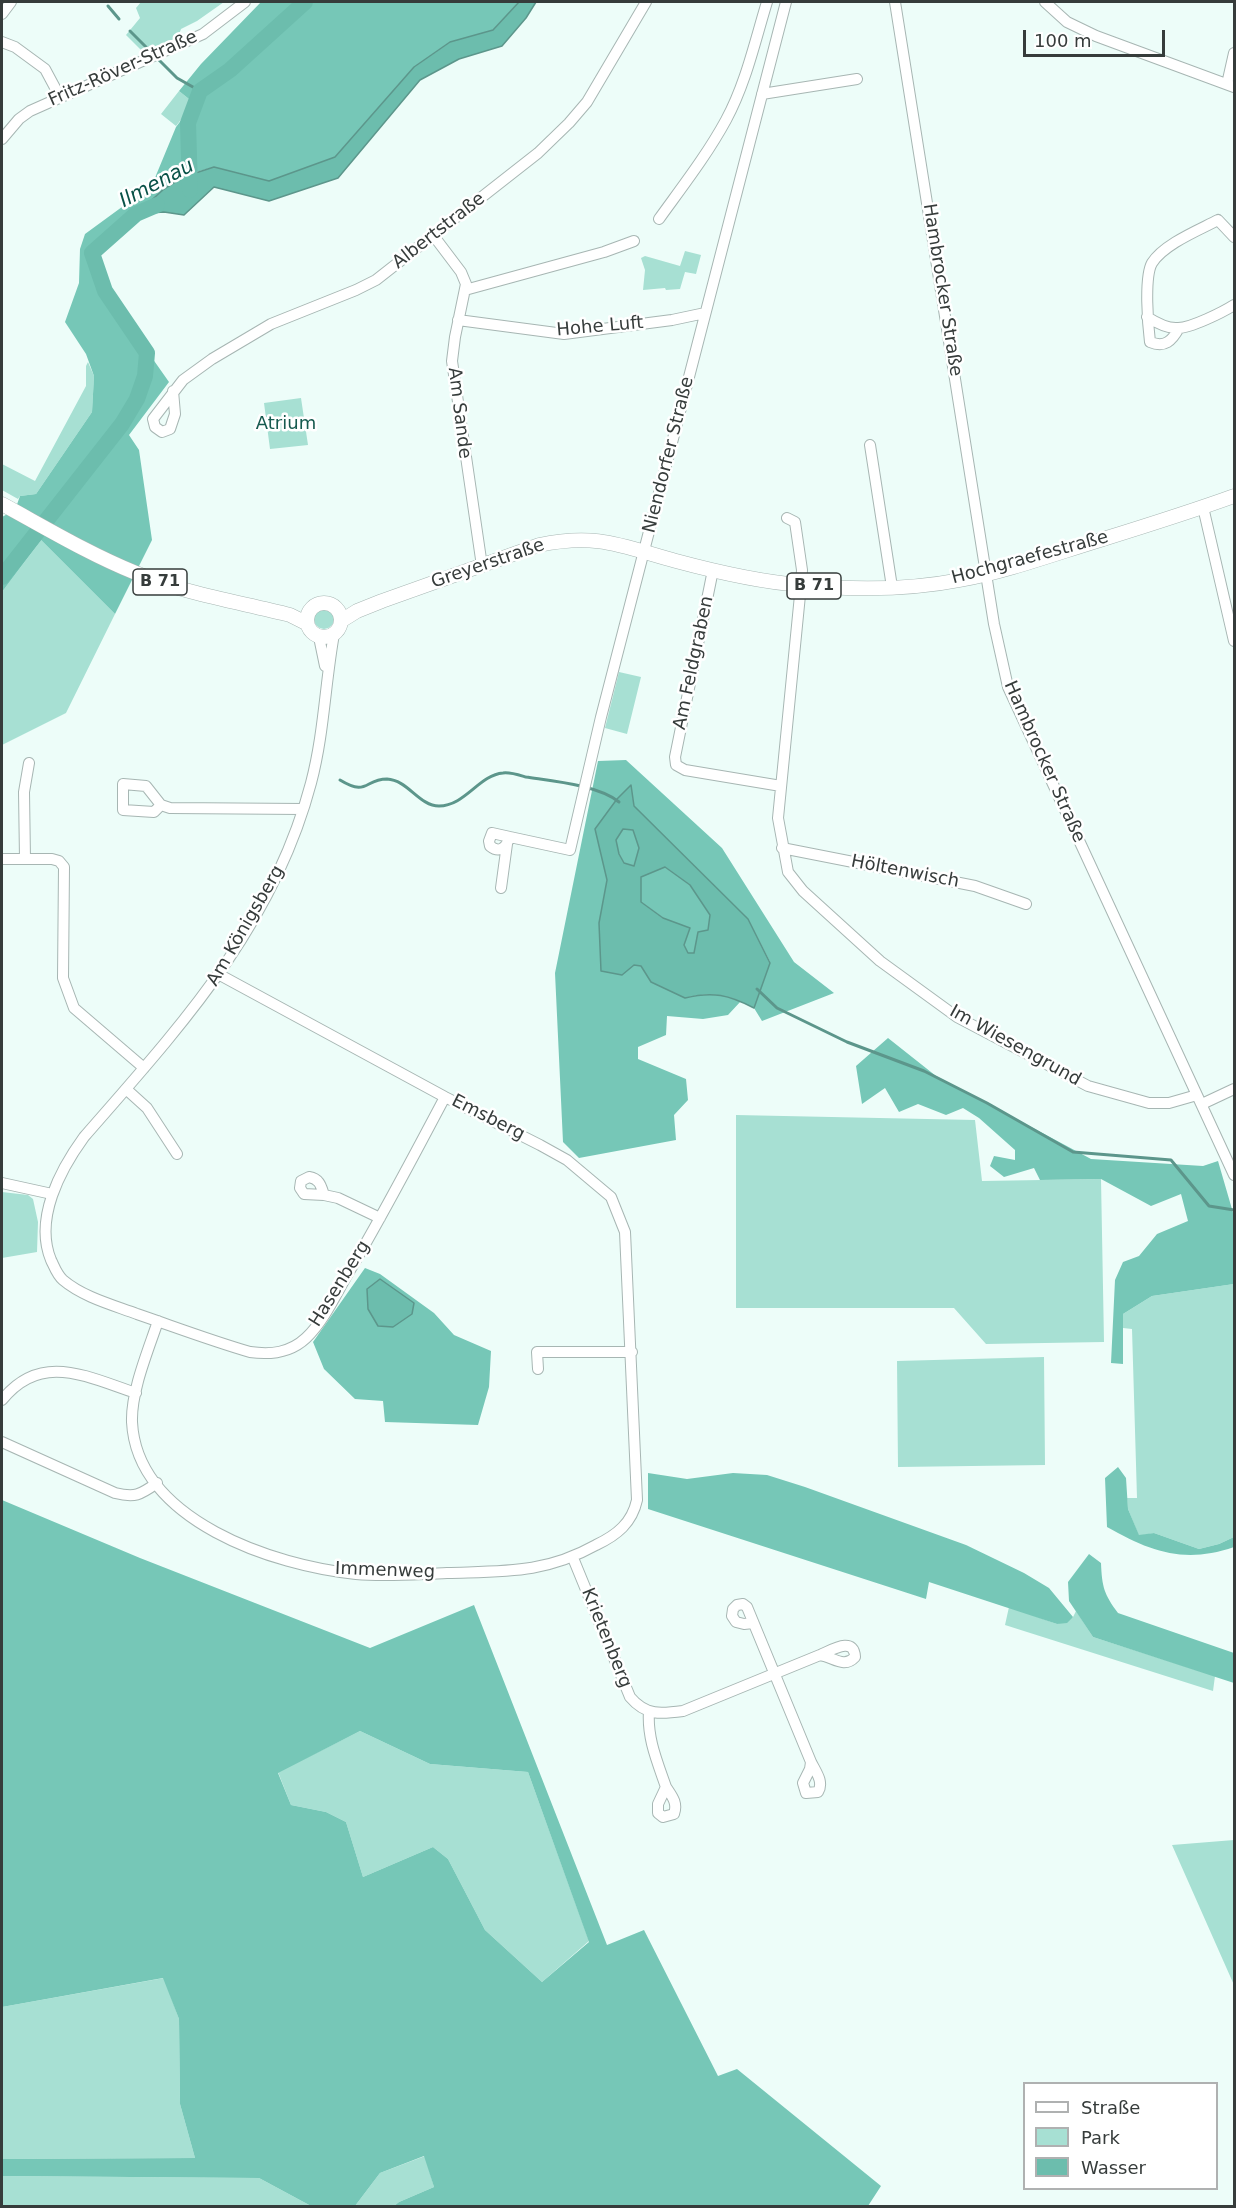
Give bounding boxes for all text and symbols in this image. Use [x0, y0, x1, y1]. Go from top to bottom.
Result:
scale bar [1026, 18, 1168, 56]
street label: Fritz-Röver-Straße [45, 26, 201, 112]
text: 100 m [1034, 30, 1092, 51]
water label: Ilmenau [116, 154, 198, 214]
street label: Albertstraße [388, 188, 490, 274]
street label: Hambrocker Straße [918, 202, 966, 378]
street label: Hohe Luft [556, 312, 644, 342]
street label: Am Sande [443, 366, 475, 460]
street label: Niendorfer Straße [639, 374, 699, 536]
park label: Atrium [256, 413, 316, 435]
street label: Hochgraefestraße [949, 527, 1111, 589]
street label: Greyerstraße [428, 535, 548, 593]
road number: B 71 [133, 569, 187, 595]
road number: B 71 [787, 573, 841, 599]
street label: Am Feldgraben [669, 594, 719, 732]
street label: Hambrocker Straße [999, 678, 1089, 846]
street label: Höltenwisch [849, 851, 961, 893]
street label: Am Königsberg [203, 862, 289, 990]
street label: Im Wiesengrund [945, 1001, 1085, 1091]
street label: Emsberg [448, 1090, 528, 1146]
street label: Hasenberg [305, 1237, 375, 1331]
street label: Immenweg [335, 1558, 435, 1584]
street label: Krietenberg [576, 1585, 636, 1691]
legend [1023, 2082, 1218, 2190]
text: Straße [1081, 2097, 1140, 2118]
text: Park [1081, 2127, 1120, 2148]
text: Wasser [1081, 2157, 1146, 2178]

